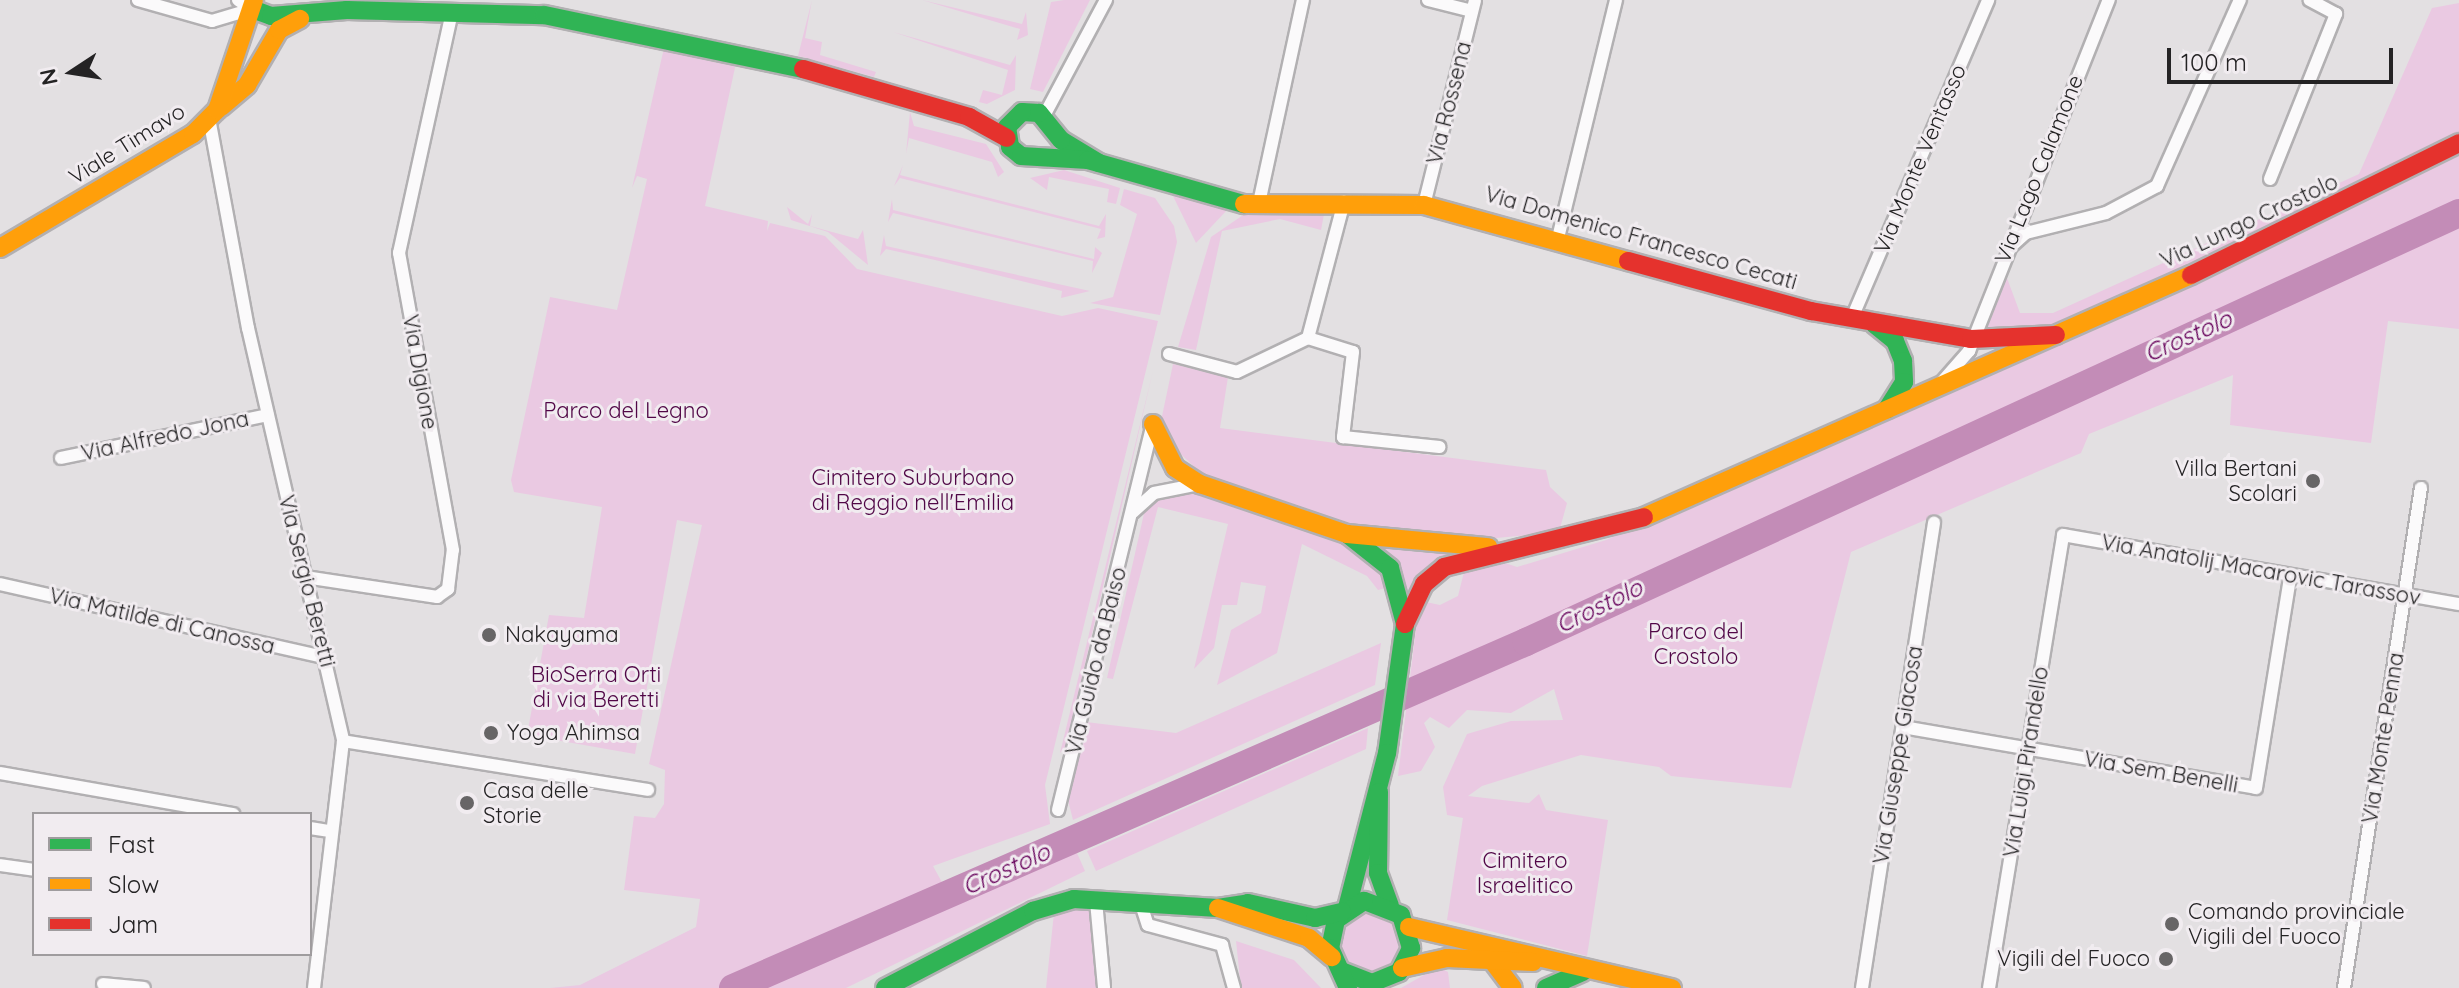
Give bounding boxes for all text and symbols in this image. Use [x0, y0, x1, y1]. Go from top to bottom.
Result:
north arrow [32, 32, 112, 112]
scale bar [2171, 32, 2397, 82]
street label: Via Rossena [1421, 39, 1477, 167]
text: 100 m [2181, 47, 2247, 77]
street label: Via Monte Ventasso [1868, 61, 1972, 257]
text: N [33, 66, 64, 88]
street label: Via Lago Calamone [1989, 71, 2089, 267]
street label: Viale Timavo [64, 98, 190, 190]
street label: Via Lungo Crostolo [2156, 168, 2342, 274]
street label: Via Domenico Francesco Cecati [1482, 181, 1800, 295]
water label: Crostolo [2140, 304, 2236, 368]
street label: Via Digione [397, 313, 443, 431]
park label: Parco del Legno [543, 398, 709, 424]
street label: Via Alfredo Jona [79, 405, 251, 467]
place label: Villa Bertani Scolari [2175, 455, 2297, 506]
park label: Cimitero Suburbano di Reggio nell'Emilia [812, 464, 1014, 516]
marker: Villa Bertani Scolari [2304, 472, 2322, 490]
street label: Via Sergio Beretti [273, 492, 341, 670]
street label: Via Anatolij Macarovic Tarassov [2099, 529, 2423, 611]
street label: Via Guido da Baiso [1060, 564, 1132, 758]
water label: Crostolo [1551, 573, 1647, 639]
street label: Via Matilde di Canossa [47, 582, 277, 660]
park label: Parco del Crostolo [1648, 618, 1744, 670]
place label: Nakayama [505, 622, 619, 648]
marker: Nakayama [480, 626, 498, 644]
street label: Via Giuseppe Giacosa [1868, 644, 1928, 866]
street label: Via Monte Penna [2356, 651, 2410, 825]
park label: BioSerra Orti di via Beretti [531, 661, 661, 712]
street label: Via Luigi Pirandello [1998, 665, 2054, 859]
place label: Yoga Ahimsa [507, 720, 640, 746]
marker: Yoga Ahimsa [482, 724, 500, 742]
street label: Via Sem Benelli [2082, 745, 2240, 799]
place label: Casa delle Storie [483, 777, 589, 828]
marker: Casa delle Storie [458, 794, 476, 812]
legend [32, 812, 312, 956]
text: Fast [108, 829, 155, 859]
water label: Crostolo [958, 837, 1054, 901]
park label: Cimitero Israelitico [1477, 847, 1573, 898]
text: Slow [108, 869, 159, 899]
place label: Comando provinciale Vigili del Fuoco [2188, 898, 2405, 950]
text: Jam [108, 909, 158, 939]
marker: Comando provinciale Vigili del Fuoco [2163, 915, 2181, 933]
place label: Vigili del Fuoco [1997, 946, 2150, 972]
marker: Vigili del Fuoco [2157, 950, 2175, 968]

